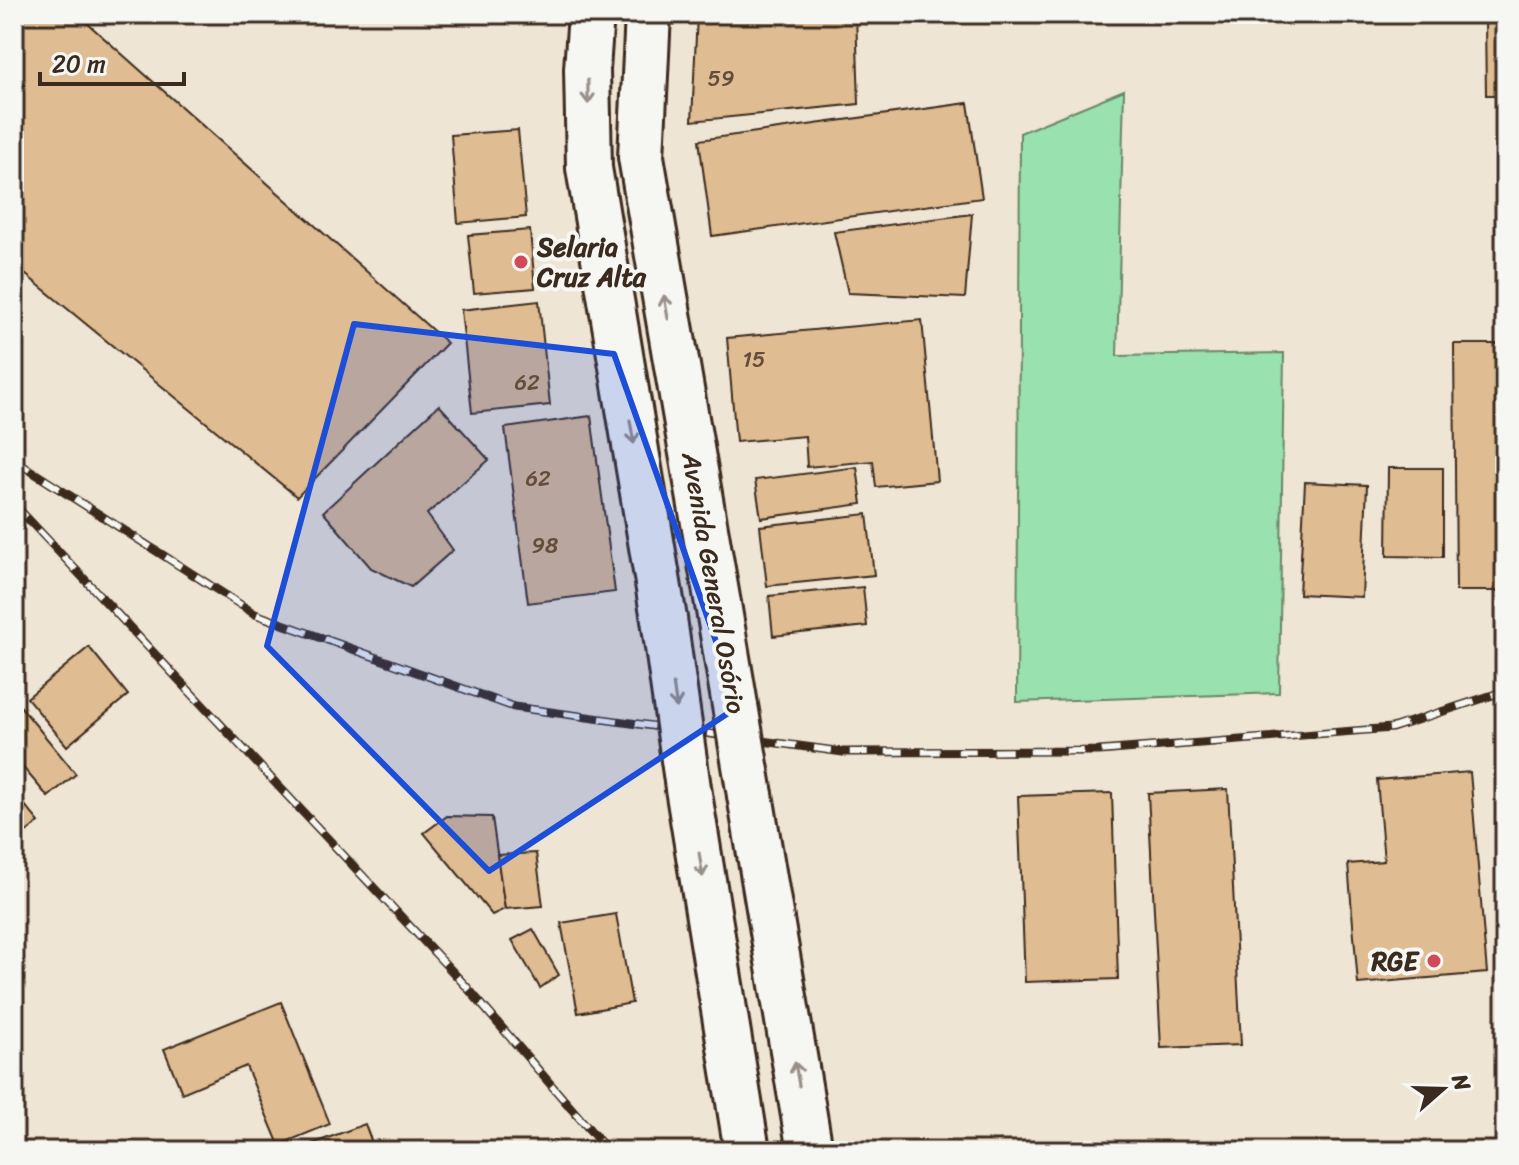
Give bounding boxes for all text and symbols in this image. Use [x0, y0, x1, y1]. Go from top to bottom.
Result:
scale bar [40, 36, 184, 86]
text: 20 m [52, 43, 106, 85]
house number: 59 [708, 59, 734, 98]
one-way arrow [580, 78, 595, 105]
place label: Selaria Cruz Alta [536, 224, 647, 300]
marker: Selaria Cruz Alta [512, 253, 530, 271]
one-way arrow [658, 295, 673, 320]
house number: 15 [743, 340, 765, 379]
house number: 62 [514, 363, 540, 402]
one-way arrow [626, 419, 641, 445]
street label: Avenida General Osório [668, 447, 760, 718]
house number: 62 [525, 459, 551, 498]
house number: 98 [532, 526, 558, 565]
one-way arrow [668, 683, 683, 709]
one-way arrow [694, 852, 709, 877]
place label: RGE [1371, 938, 1421, 984]
marker: RGE [1425, 952, 1443, 970]
north arrow [1403, 1049, 1483, 1129]
one-way arrow [789, 1062, 804, 1087]
text: N [1440, 1068, 1483, 1097]

